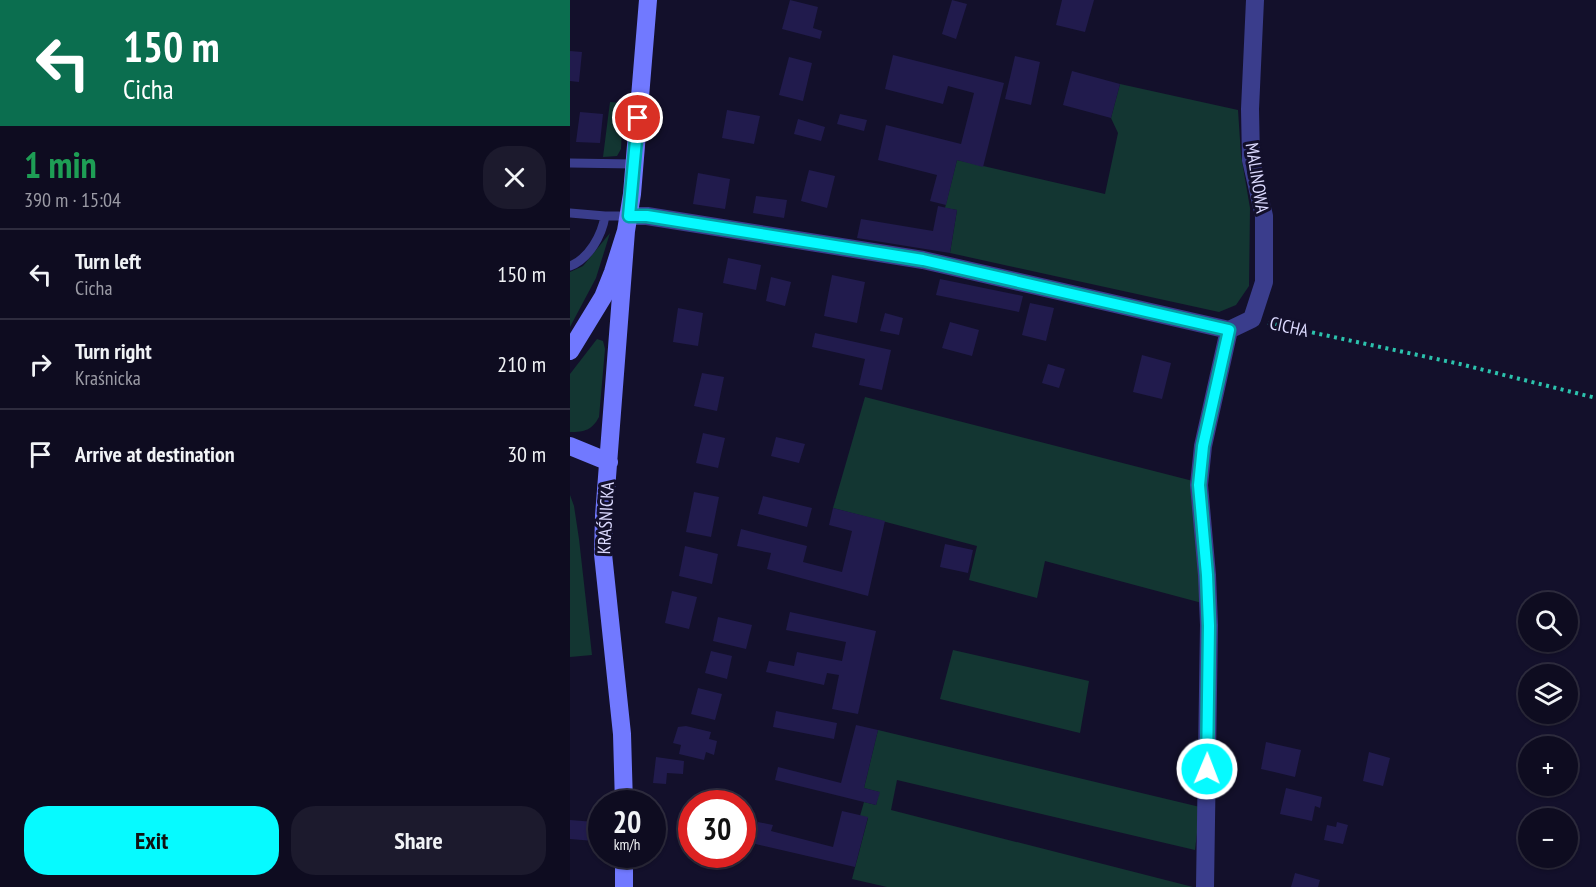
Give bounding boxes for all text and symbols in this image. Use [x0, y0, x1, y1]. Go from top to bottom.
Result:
text: 150 m [123, 19, 220, 74]
icon: left [24, 24, 102, 102]
text: Cicha [123, 72, 174, 106]
pin [612, 92, 663, 143]
icon: arrive [621, 101, 654, 134]
text: 1 min [24, 141, 97, 188]
street label: MALINOWA [1241, 141, 1274, 215]
button: close [483, 146, 546, 209]
text: 390 m · 15:04 [24, 187, 121, 213]
text: Turn left [75, 247, 141, 275]
icon: left [24, 258, 57, 291]
text: 150 m [497, 260, 546, 288]
text: Cicha [75, 275, 112, 301]
street label: CICHA [1268, 311, 1311, 342]
text: Turn right [75, 337, 152, 365]
icon: right [24, 348, 57, 381]
text: 210 m [497, 350, 546, 378]
text: Kraśnicka [75, 365, 141, 391]
icon: arrive [24, 438, 57, 471]
text: Arrive at destination [75, 440, 235, 468]
text: 30 m [507, 440, 546, 468]
street label: KRAŚNICKA [592, 481, 619, 555]
map controls [1518, 592, 1578, 868]
button: search [1518, 592, 1578, 652]
button: layers [1518, 664, 1578, 724]
button: + [1518, 736, 1578, 796]
position arrow [1175, 737, 1239, 801]
speed limit sign: 30 [678, 790, 756, 868]
text: 20 [613, 802, 641, 841]
button: Exit [24, 806, 279, 875]
button: Share [291, 806, 546, 875]
button: − [1518, 808, 1578, 868]
text: km/h [614, 835, 640, 854]

